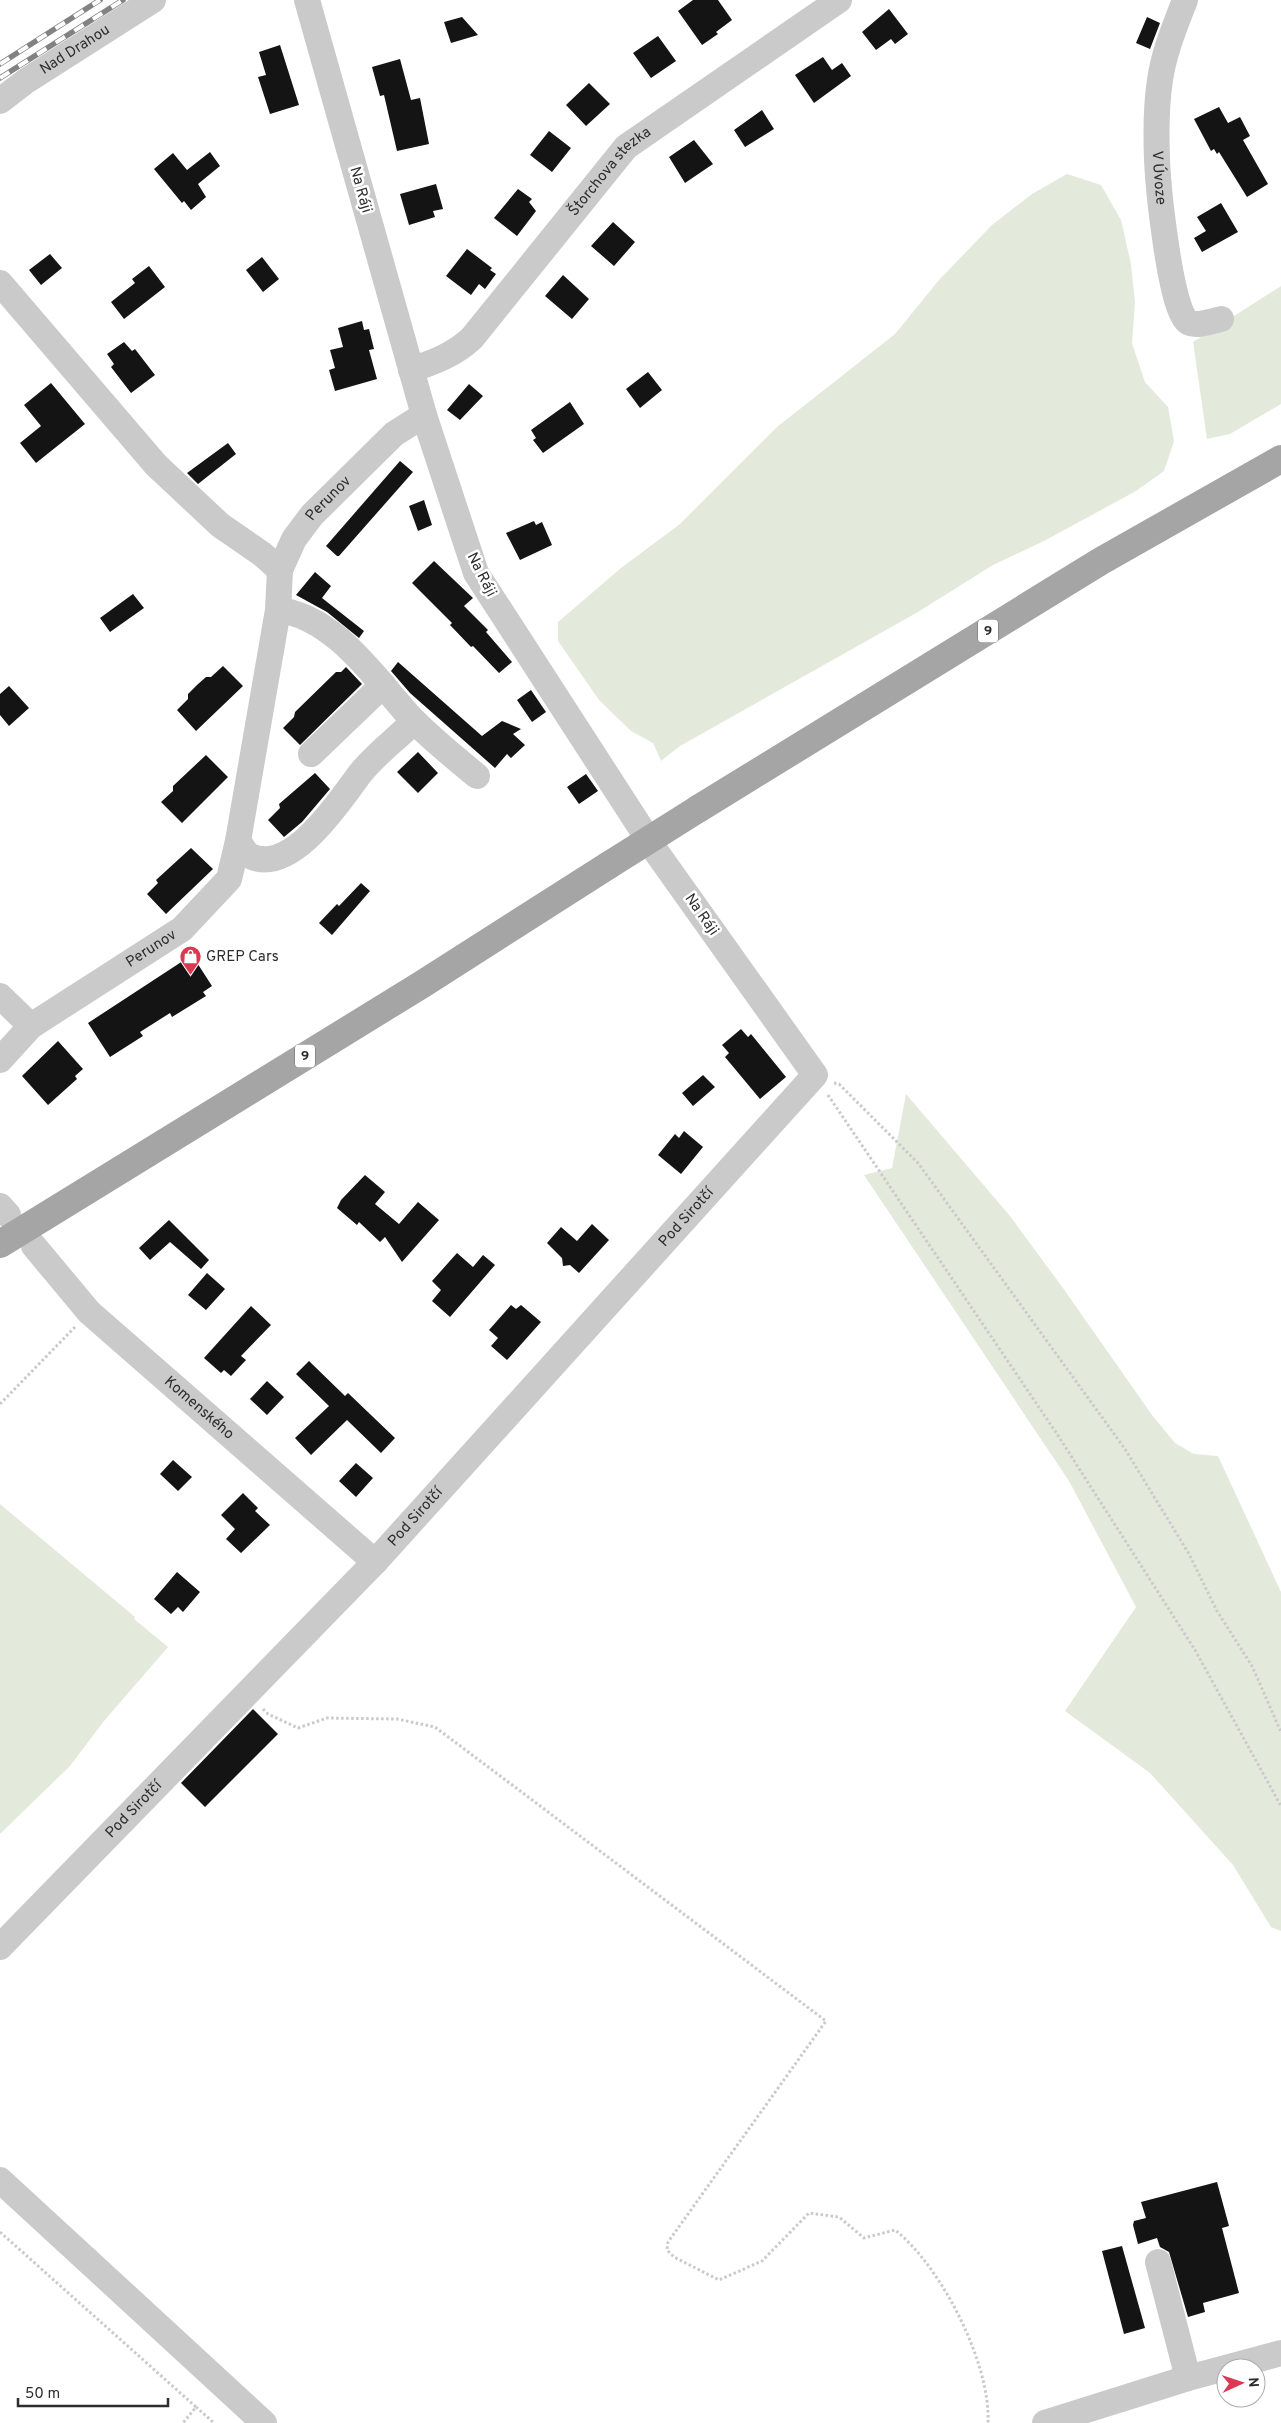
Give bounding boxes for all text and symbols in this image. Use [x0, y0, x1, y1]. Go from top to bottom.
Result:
street label: Nad Drahou [36, 20, 114, 79]
street label: Štorchova stezka [563, 123, 655, 220]
street label: V Úvoze [1147, 150, 1170, 206]
street label: Na Ráji [344, 165, 376, 215]
street label: Perunov [301, 472, 356, 525]
street label: Na Ráji [462, 550, 500, 600]
road number: 9 [978, 620, 998, 642]
street label: Na Ráji [680, 890, 722, 940]
street label: Perunov [122, 925, 181, 972]
shop icon: GREP Cars [178, 945, 202, 976]
place label: GREP Cars [206, 948, 279, 967]
road number: 9 [295, 1044, 315, 1068]
street label: Pod Sirotčí [655, 1183, 719, 1251]
street label: Komenského [160, 1372, 238, 1444]
street label: Pod Sirotčí [384, 1483, 448, 1551]
street label: Pod Sirotčí [102, 1776, 167, 1842]
north arrow [1216, 2358, 1266, 2408]
scale bar [18, 2376, 168, 2408]
text: N [1244, 2377, 1261, 2388]
text: 50 m [25, 2385, 60, 2404]

